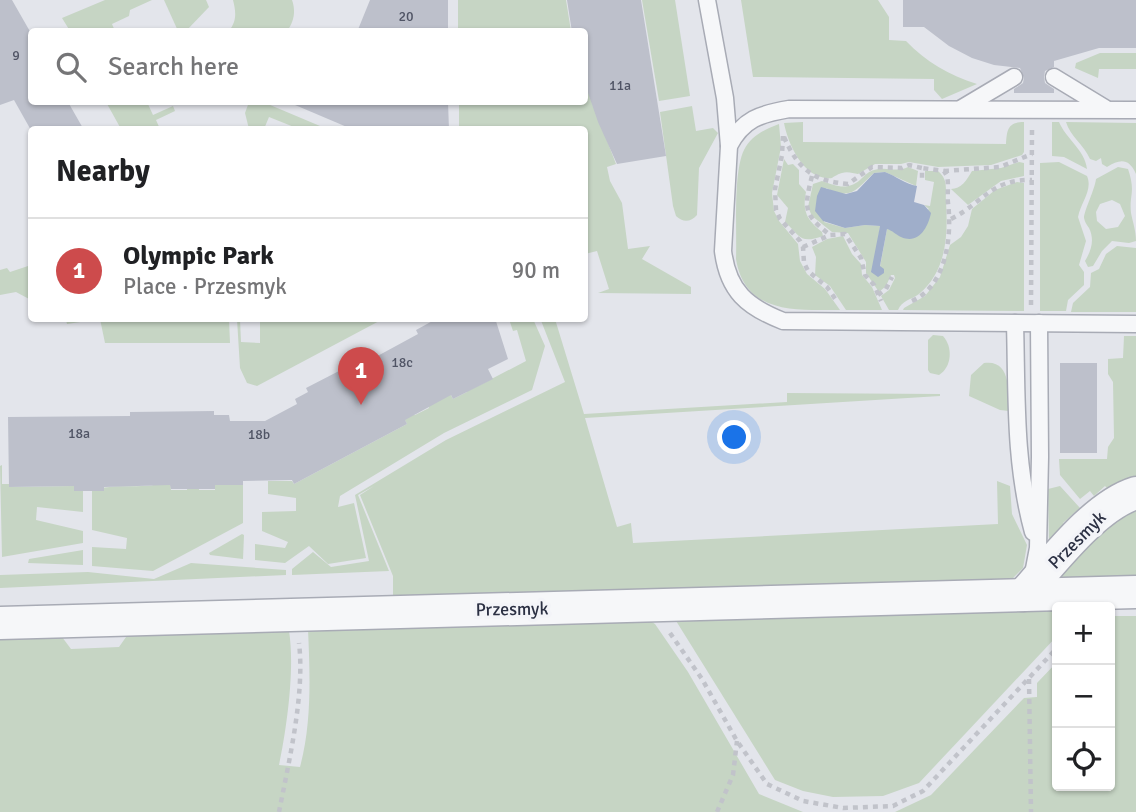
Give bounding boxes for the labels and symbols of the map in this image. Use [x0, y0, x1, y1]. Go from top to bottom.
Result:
house number: 20 [398, 8, 414, 25]
house number: 9 [12, 47, 20, 64]
house number: 11a [609, 77, 631, 94]
pin: 1 [338, 347, 384, 405]
house number: 18c [391, 354, 413, 371]
your location [717, 420, 751, 454]
house number: 18a [68, 425, 90, 442]
house number: 18b [248, 426, 270, 443]
street label: Przesmyk [1043, 506, 1111, 574]
street label: Przesmyk [475, 597, 549, 621]

